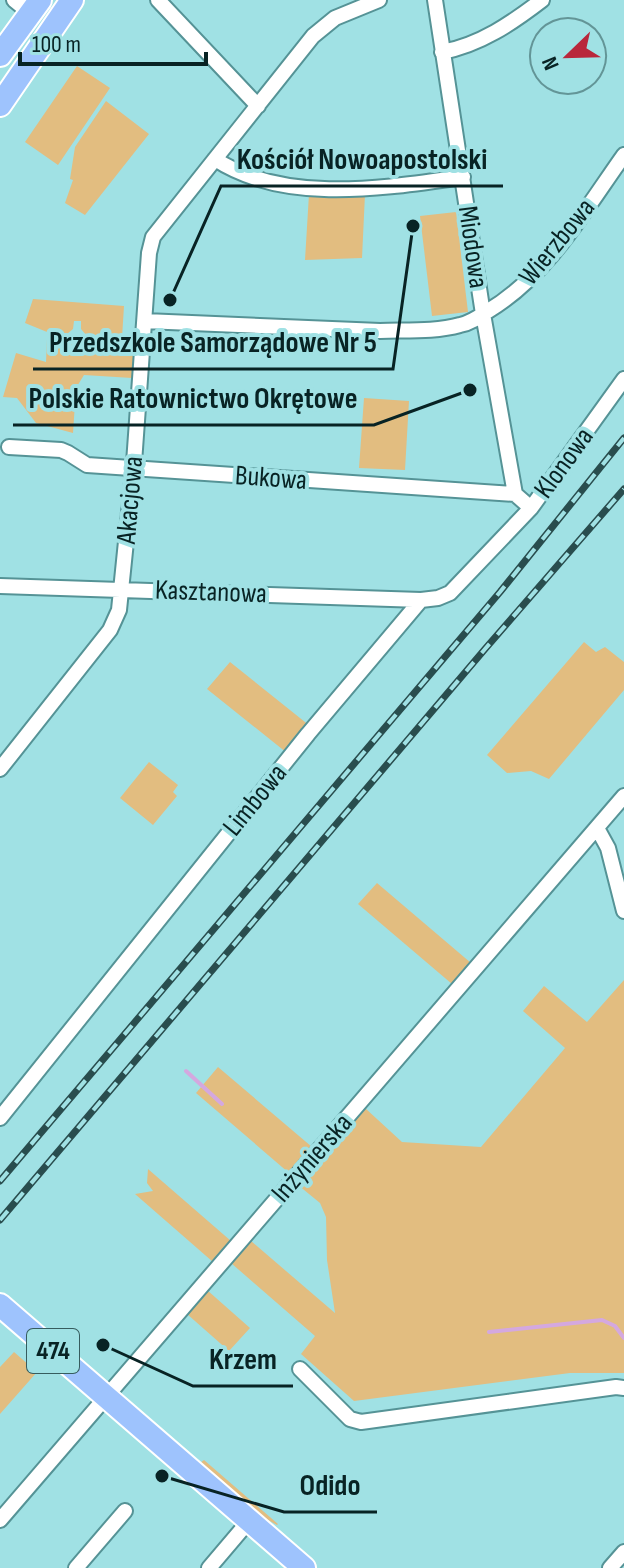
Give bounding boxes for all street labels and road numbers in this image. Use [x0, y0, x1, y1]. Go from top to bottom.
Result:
street label: Wierzbowa [512, 192, 602, 292]
street label: Miodowa [451, 204, 495, 290]
street label: Klonowa [527, 421, 601, 505]
street label: Akacjowa [110, 455, 150, 546]
street label: Bukowa [234, 459, 308, 497]
street label: Kasztanowa [155, 574, 267, 610]
street label: Limbowa [216, 757, 294, 843]
street label: Inżynierska [265, 1107, 359, 1209]
road number: 474 [27, 1329, 79, 1373]

